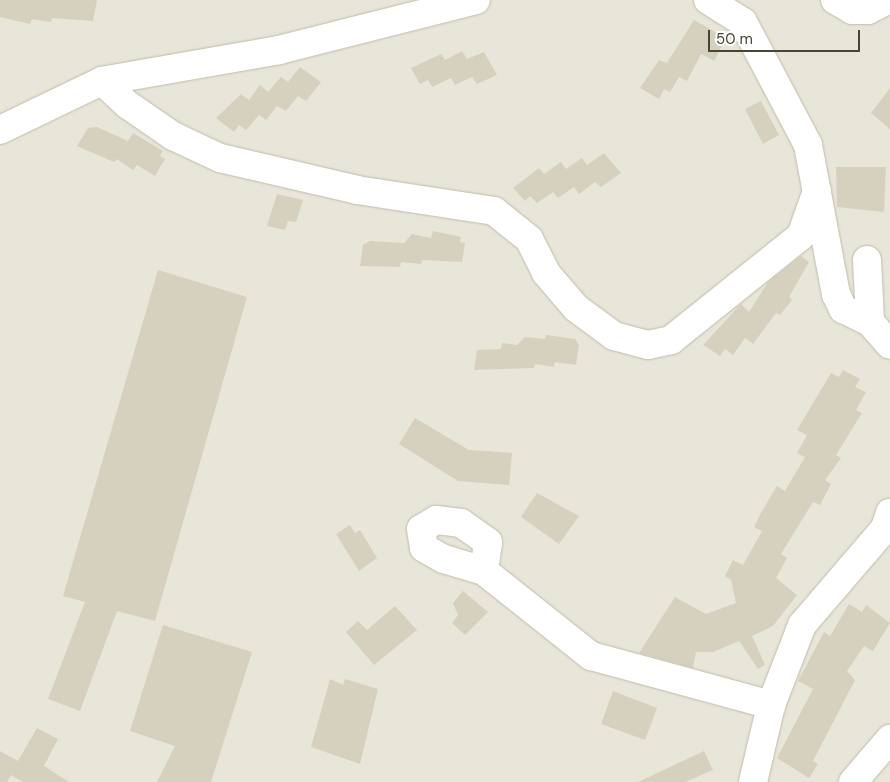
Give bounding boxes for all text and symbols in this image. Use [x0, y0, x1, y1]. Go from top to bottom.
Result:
scale bar [710, 20, 862, 52]
text: 50 m [716, 29, 753, 49]

